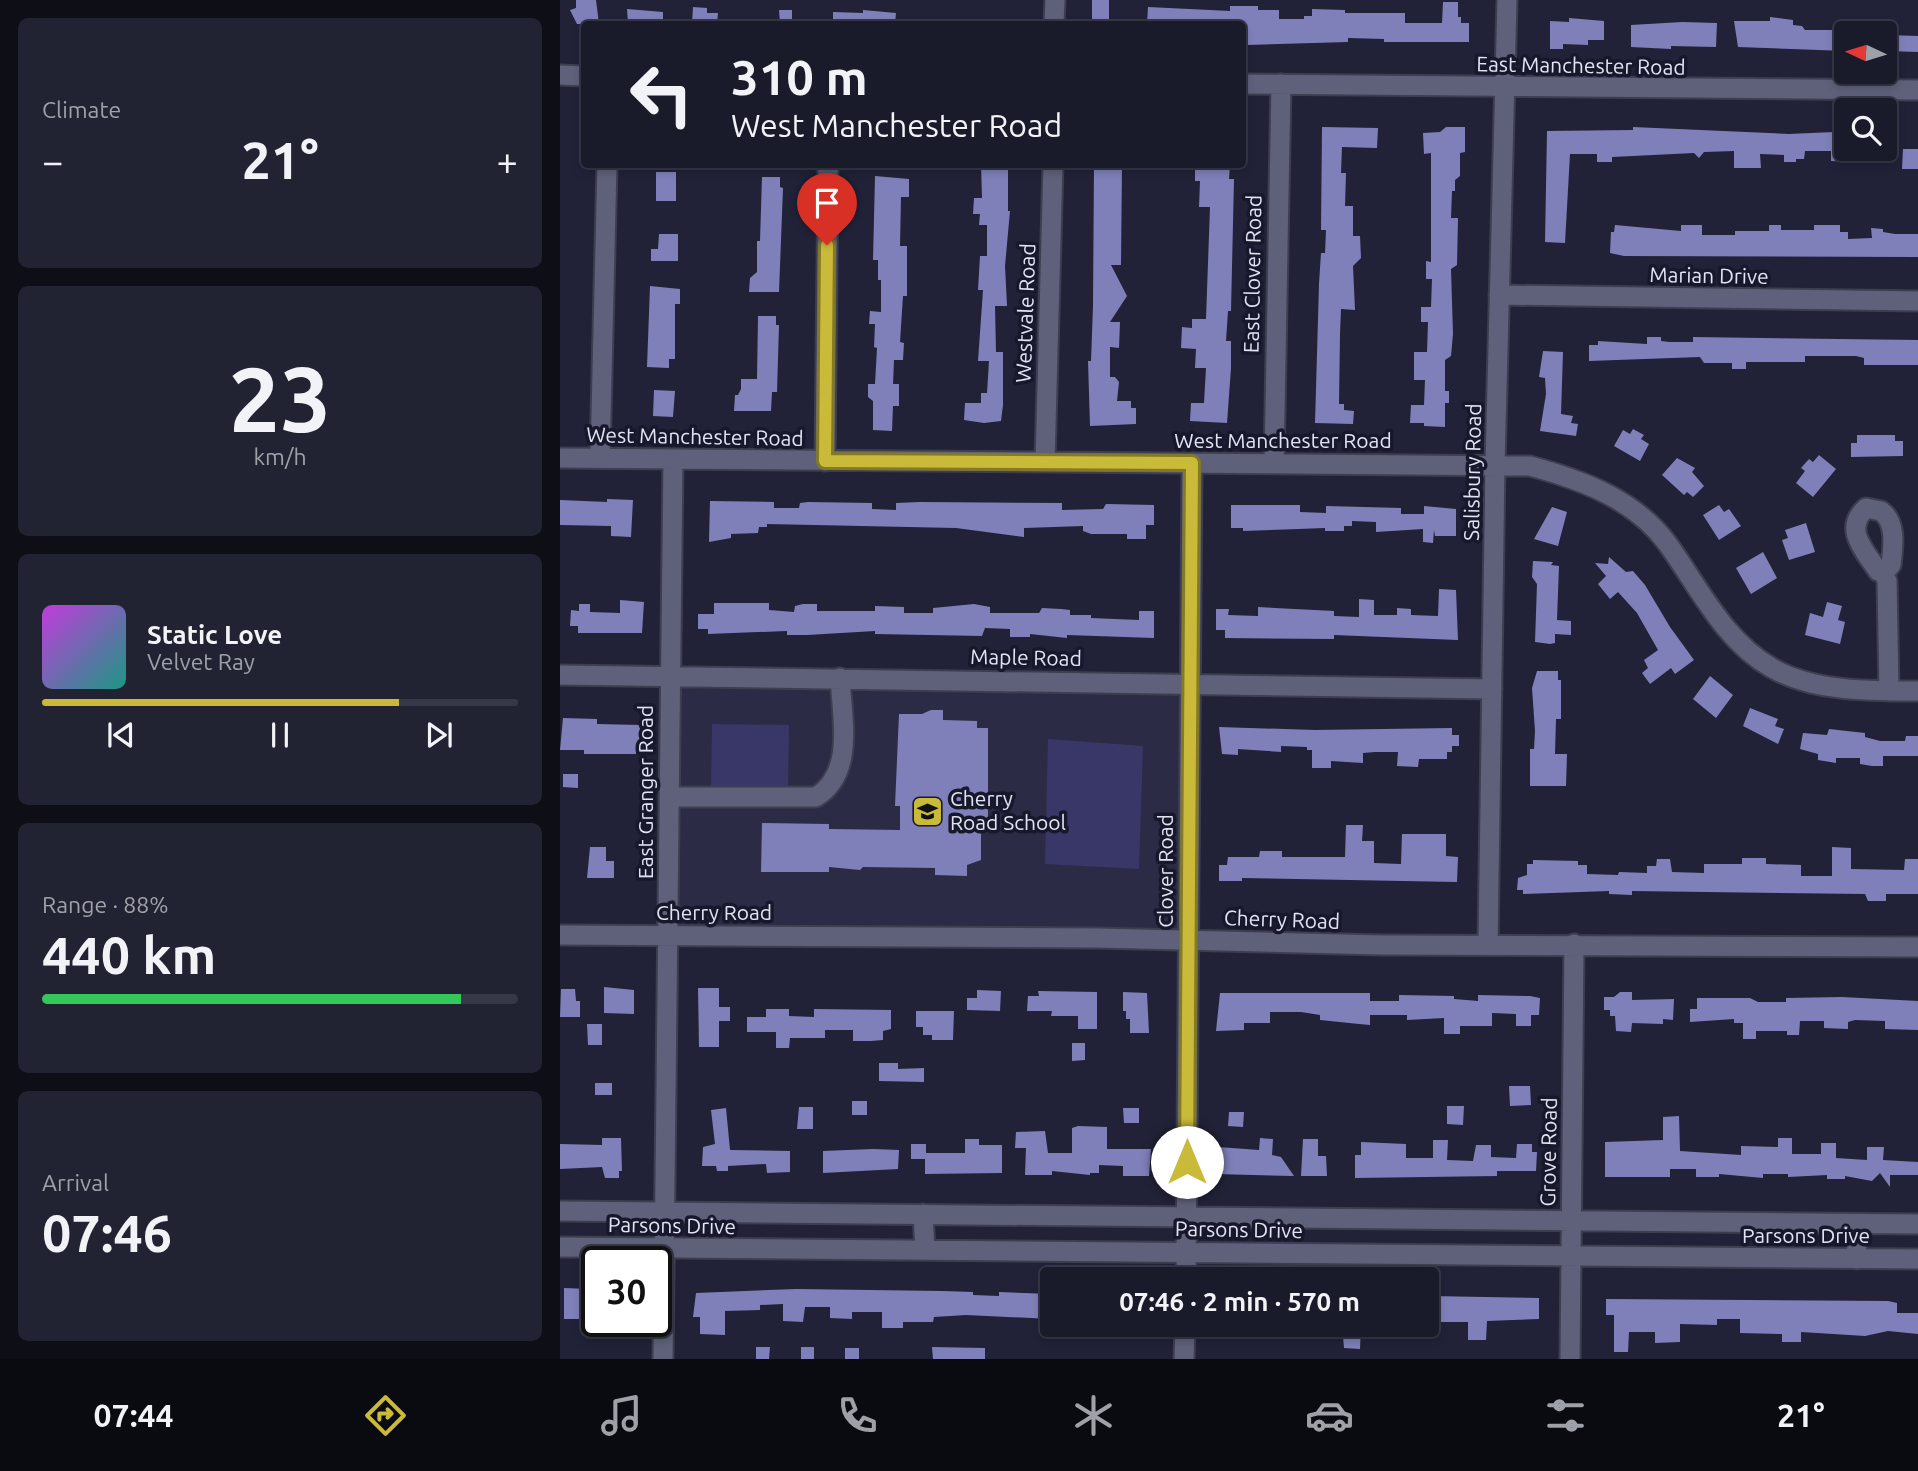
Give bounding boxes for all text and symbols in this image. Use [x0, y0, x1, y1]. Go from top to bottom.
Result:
north arrow [1834, 21, 1897, 84]
map controls [1834, 21, 1897, 161]
icon: left [616, 49, 707, 140]
text: 310 m [731, 49, 868, 104]
street label: East Manchester Road [1476, 51, 1686, 79]
text: Climate [42, 97, 121, 122]
button: search [1834, 98, 1897, 161]
text: West Manchester Road [731, 107, 1062, 143]
text: 21° [241, 131, 319, 189]
text: − [42, 140, 63, 182]
text: + [497, 140, 518, 182]
pin [797, 173, 857, 245]
icon: arrive [808, 184, 846, 222]
street label: East Clover Road [1239, 195, 1265, 353]
street label: Westvale Road [1011, 243, 1039, 383]
street label: Marian Drive [1649, 262, 1769, 288]
text: 23 [229, 347, 331, 449]
street label: Salisbury Road [1459, 403, 1485, 541]
street label: West Manchester Road [586, 422, 804, 450]
street label: West Manchester Road [1174, 428, 1392, 452]
text: km/h [253, 444, 307, 469]
text: Static Love [147, 620, 282, 649]
street label: Maple Road [970, 644, 1082, 670]
text: Velvet Ray [147, 649, 255, 674]
street label: East Granger Road [633, 705, 657, 879]
icon: previous [102, 716, 140, 754]
icon: pause [261, 716, 299, 754]
icon: next [420, 716, 458, 754]
place label: Cherry Road School [950, 786, 1066, 834]
school or university icon: Cherry Road School [910, 794, 944, 828]
street label: Clover Road [1153, 814, 1177, 928]
text: Range · 88% [42, 892, 169, 917]
street label: Cherry Road [656, 900, 772, 924]
street label: Cherry Road [1224, 905, 1341, 933]
text: 440 km [42, 926, 216, 984]
street label: Grove Road [1535, 1097, 1561, 1207]
position arrow [1150, 1125, 1224, 1199]
text: Arrival [42, 1170, 109, 1195]
text: 07:46 [42, 1204, 172, 1262]
street label: Parsons Drive [608, 1212, 736, 1238]
street label: Parsons Drive [1175, 1216, 1303, 1242]
street label: Parsons Drive [1742, 1223, 1870, 1247]
speed limit sign: 30 [581, 1246, 672, 1337]
text: 07:46 · 2 min · 570 m [1119, 1287, 1360, 1316]
icon: directions [361, 1391, 410, 1440]
icon: music [597, 1391, 646, 1440]
icon: phone [833, 1391, 882, 1440]
icon: climate [1069, 1391, 1118, 1440]
icon: car [1305, 1391, 1354, 1440]
icon: filters [1541, 1391, 1590, 1440]
text: 07:44 [94, 1397, 174, 1433]
text: 21° [1777, 1397, 1824, 1433]

